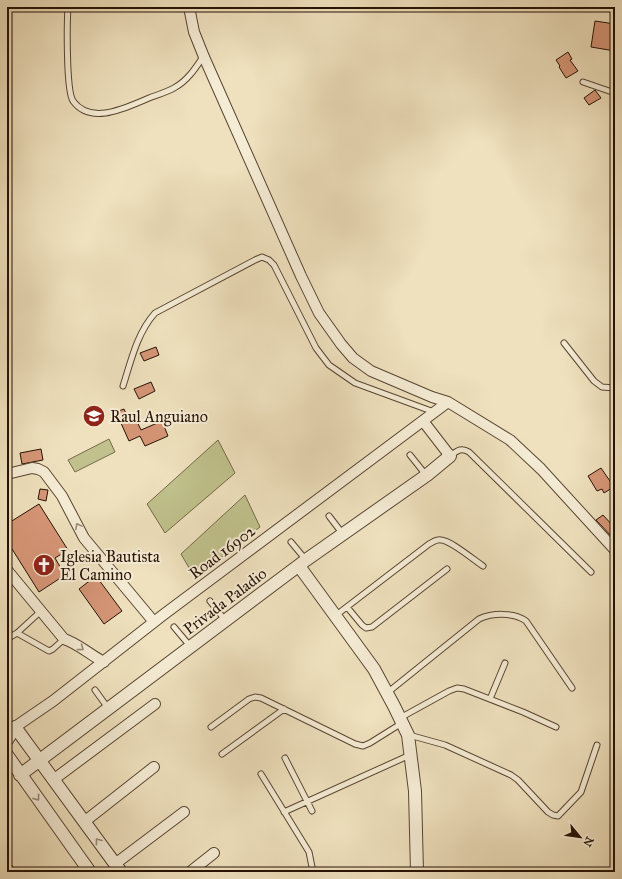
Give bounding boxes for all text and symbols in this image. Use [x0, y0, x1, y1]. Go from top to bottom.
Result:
school or university icon: Raul Anguiano [81, 403, 107, 429]
place label: Raul Anguiano [110, 407, 208, 427]
street label: Road 16902 [185, 521, 259, 583]
one-way arrow [75, 523, 83, 530]
place label: Iglesia Bautista El Camino [60, 547, 160, 584]
church icon: Iglesia Bautista El Camino [31, 552, 57, 578]
street label: Privada Paladio [180, 564, 270, 638]
one-way arrow [76, 643, 83, 650]
one-way arrow [32, 794, 39, 801]
north arrow [560, 817, 600, 857]
text: N [580, 834, 596, 849]
one-way arrow [96, 838, 103, 845]

